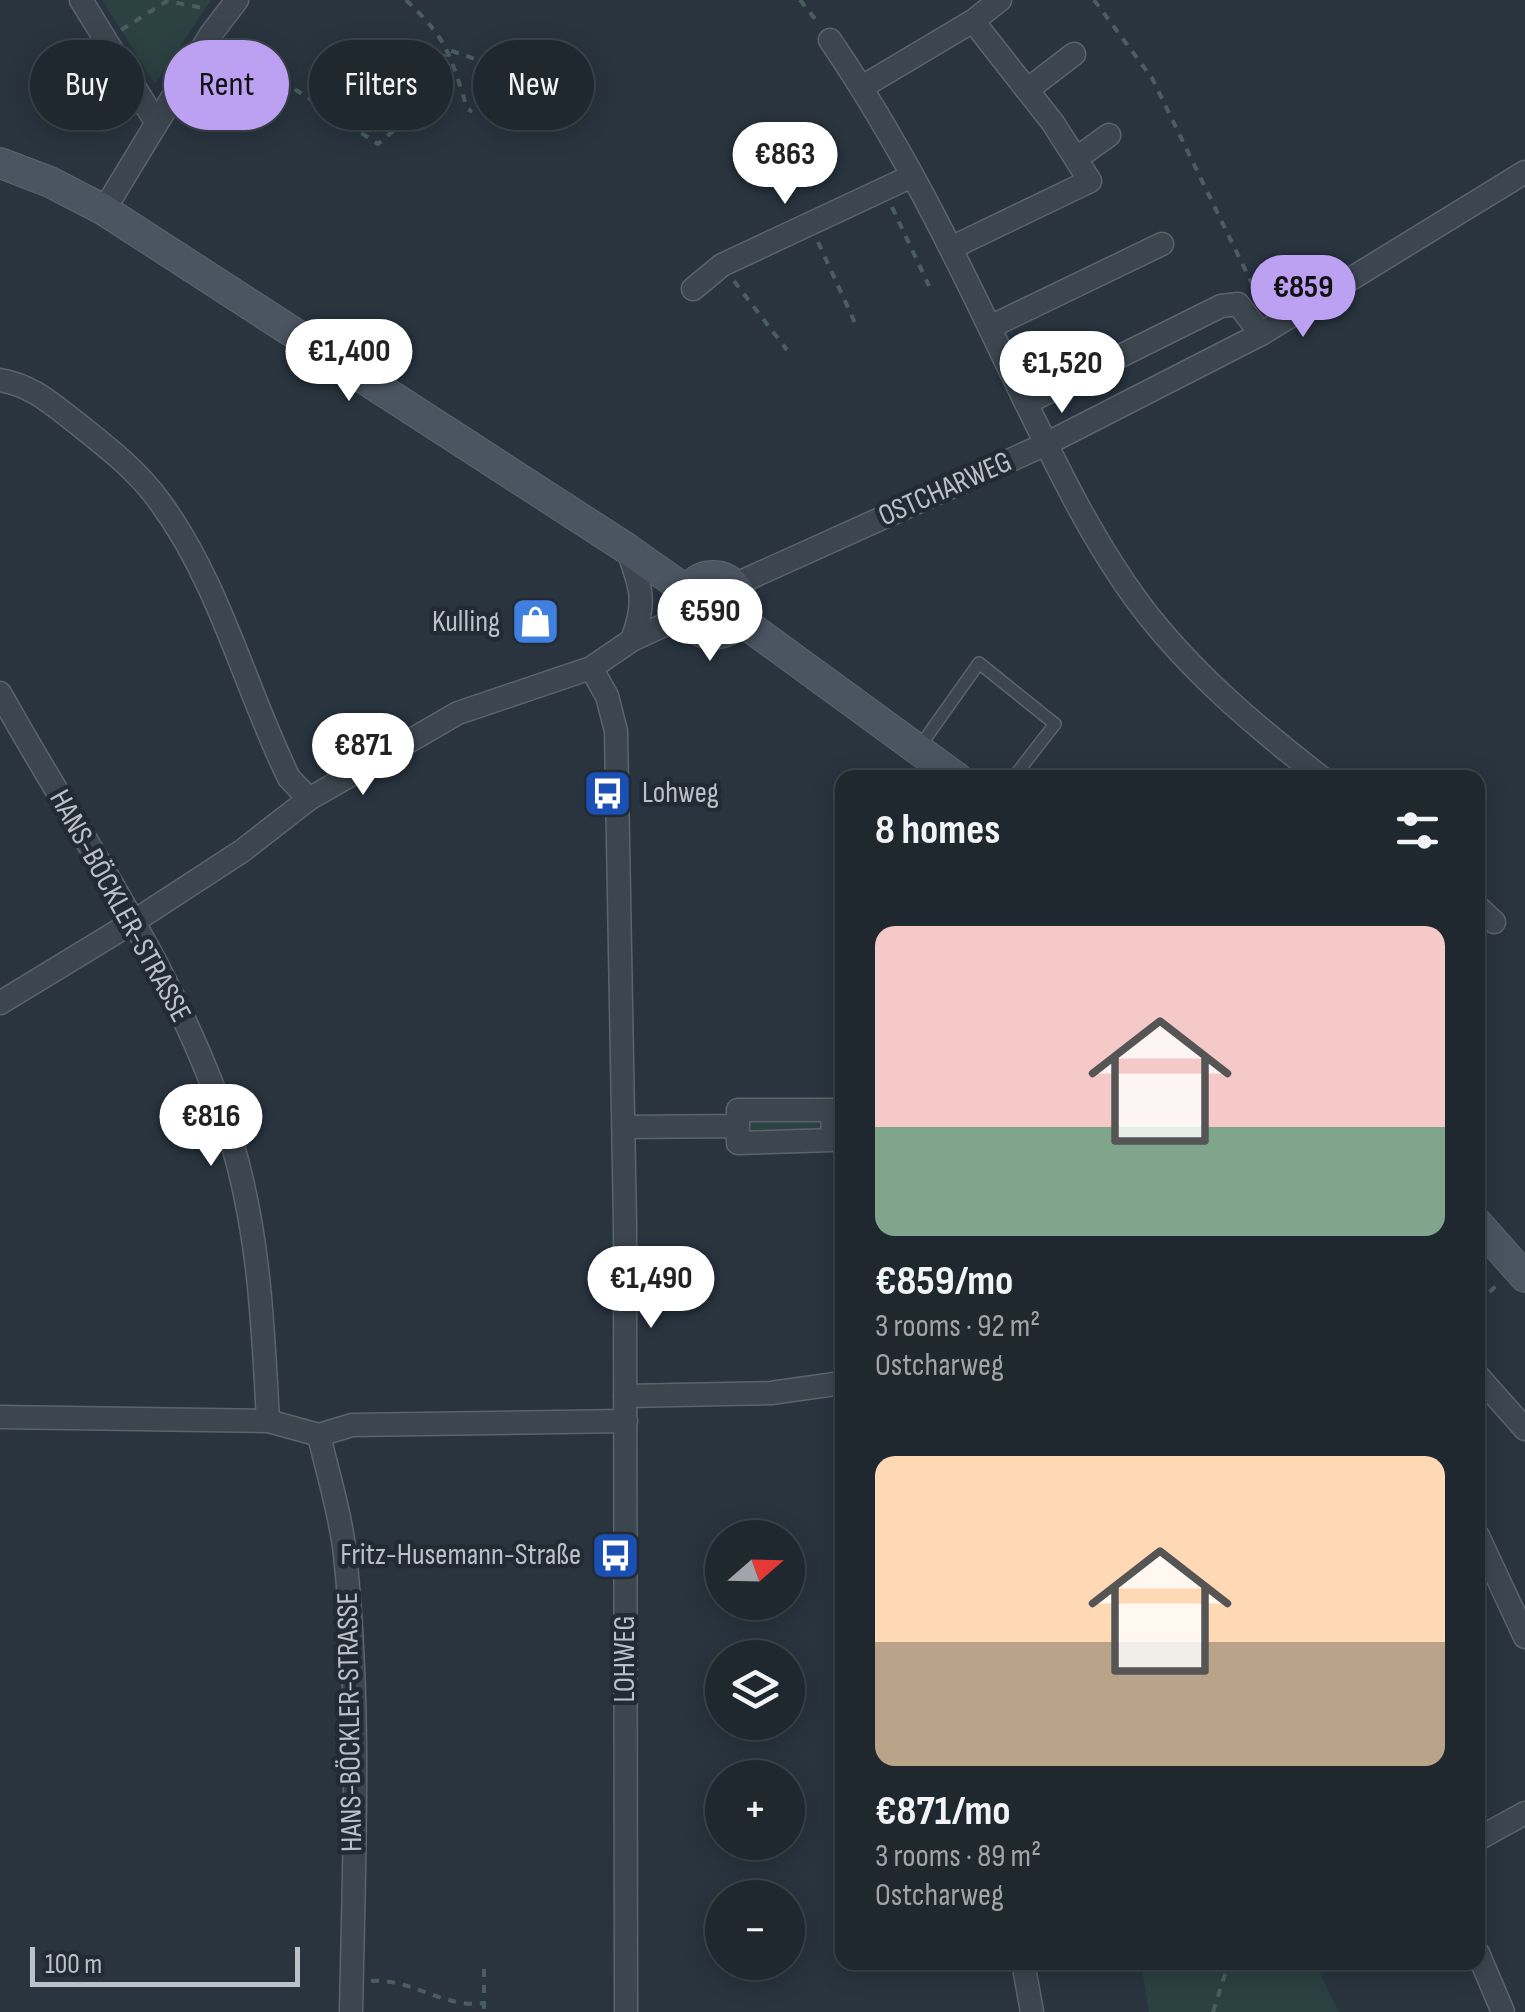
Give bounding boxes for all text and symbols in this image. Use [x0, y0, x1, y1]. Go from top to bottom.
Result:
chip: Buy [30, 40, 144, 130]
chip: Rent [164, 40, 289, 130]
chip: Filters [309, 40, 453, 130]
chip: New [473, 40, 594, 130]
pin: €863 [726, 122, 844, 207]
text: €863 [755, 135, 815, 174]
pin: €859 [1244, 255, 1362, 340]
text: €859 [1273, 268, 1333, 307]
pin: €1,400 [268, 319, 430, 404]
pin: €1,520 [981, 331, 1143, 416]
text: €1,400 [307, 332, 391, 371]
text: €1,520 [1022, 344, 1102, 383]
street label: OSTCHARWEG [873, 444, 1017, 534]
pin: €590 [651, 579, 769, 664]
text: €590 [679, 592, 741, 631]
shop icon: Kulling [509, 596, 561, 648]
place label: Kulling [432, 604, 500, 640]
pin: €871 [304, 713, 422, 798]
text: €871 [334, 726, 392, 765]
bus stop icon: Lohweg [581, 767, 633, 819]
place label: Lohweg [642, 775, 719, 811]
street label: HANS-BÖCKLER-STRASSE [41, 784, 199, 1028]
icon: filters [1390, 803, 1445, 858]
text: 8 homes [875, 805, 1000, 856]
icon: home [1070, 991, 1250, 1171]
pin: €816 [152, 1084, 270, 1169]
text: €816 [181, 1097, 241, 1136]
pin: €1,490 [570, 1246, 732, 1331]
text: €859/mo [875, 1256, 1013, 1307]
text: €1,490 [609, 1259, 693, 1298]
text: 3 rooms · 92 m² [875, 1307, 1040, 1346]
text: Ostcharweg [875, 1346, 1004, 1385]
north arrow [705, 1520, 805, 1620]
map controls [705, 1520, 805, 1980]
icon: home [1070, 1521, 1250, 1701]
bus stop icon: Fritz-Husemann-Straße [590, 1529, 642, 1581]
place label: Fritz-Husemann-Straße [340, 1537, 581, 1573]
street label: HANS-BÖCKLER-STRASSE [330, 1592, 370, 1852]
street label: LOHWEG [607, 1615, 643, 1703]
button: layers [705, 1640, 805, 1740]
button: + [705, 1760, 805, 1860]
text: €871/mo [875, 1786, 1011, 1837]
text: 3 rooms · 89 m² [875, 1837, 1041, 1876]
text: Ostcharweg [875, 1876, 1004, 1915]
button: − [705, 1880, 805, 1980]
scale bar [30, 1942, 300, 1986]
text: 100 m [45, 1948, 102, 1981]

